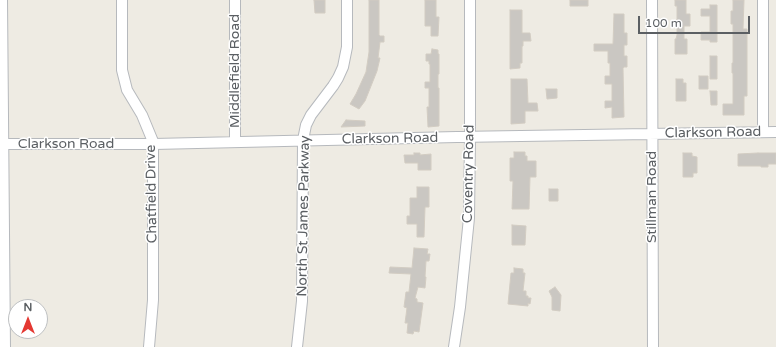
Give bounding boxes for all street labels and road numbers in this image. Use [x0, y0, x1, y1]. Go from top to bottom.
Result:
street label: Middlefield Road [227, 14, 243, 128]
street label: Clarkson Road [665, 124, 761, 142]
street label: Coventry Road [460, 125, 478, 223]
street label: Clarkson Road [342, 130, 438, 148]
street label: North St James Parkway [294, 135, 314, 297]
street label: Clarkson Road [18, 136, 114, 152]
street label: Chatfield Drive [143, 145, 161, 243]
street label: Stillman Road [644, 151, 660, 243]

